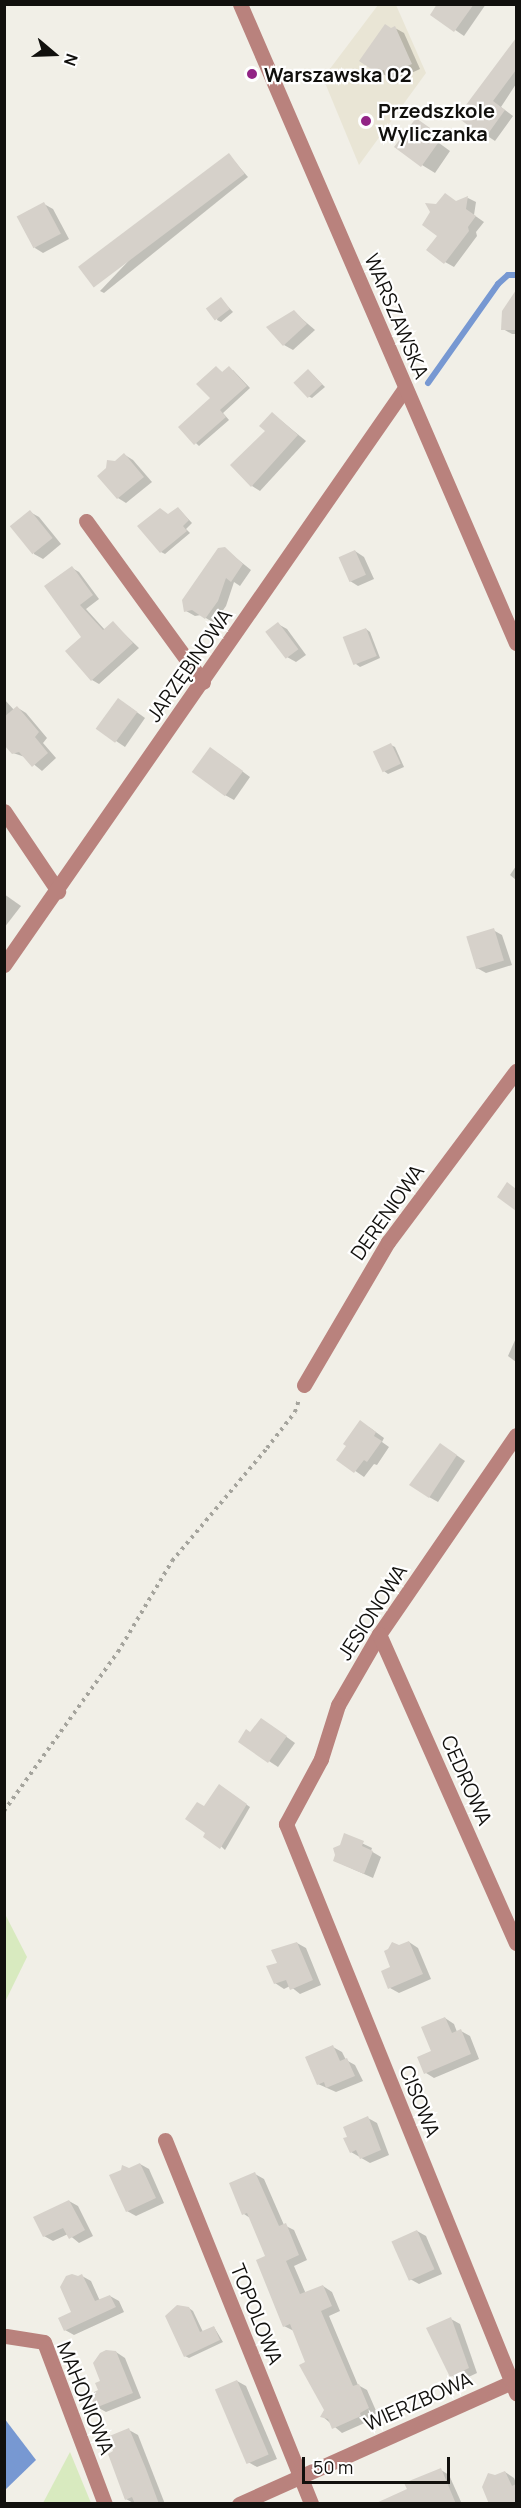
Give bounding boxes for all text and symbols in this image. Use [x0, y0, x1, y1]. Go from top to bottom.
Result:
north arrow [24, 24, 84, 84]
text: N [59, 51, 83, 69]
place label: Warszawska 02 [264, 62, 412, 86]
marker: Warszawska 02 [245, 67, 259, 81]
place label: Przedszkole Wyliczanka [378, 98, 495, 145]
marker: Przedszkole Wyliczanka [359, 114, 373, 128]
street label: WARSZAWSKA [360, 250, 434, 382]
street label: JARZĘBINOWA [141, 604, 237, 726]
street label: DERENIOWA [345, 1160, 429, 1264]
street label: JESIONOWA [332, 1560, 412, 1664]
street label: CEDROWA [437, 1731, 497, 1829]
street label: CISOWA [395, 2062, 445, 2140]
street label: TOPOLOWA [226, 2260, 288, 2368]
street label: MAHONIOWA [52, 2338, 120, 2458]
street label: WIERZBOWA [360, 2366, 476, 2436]
scale bar [305, 2445, 454, 2483]
text: 50 m [313, 2455, 353, 2479]

